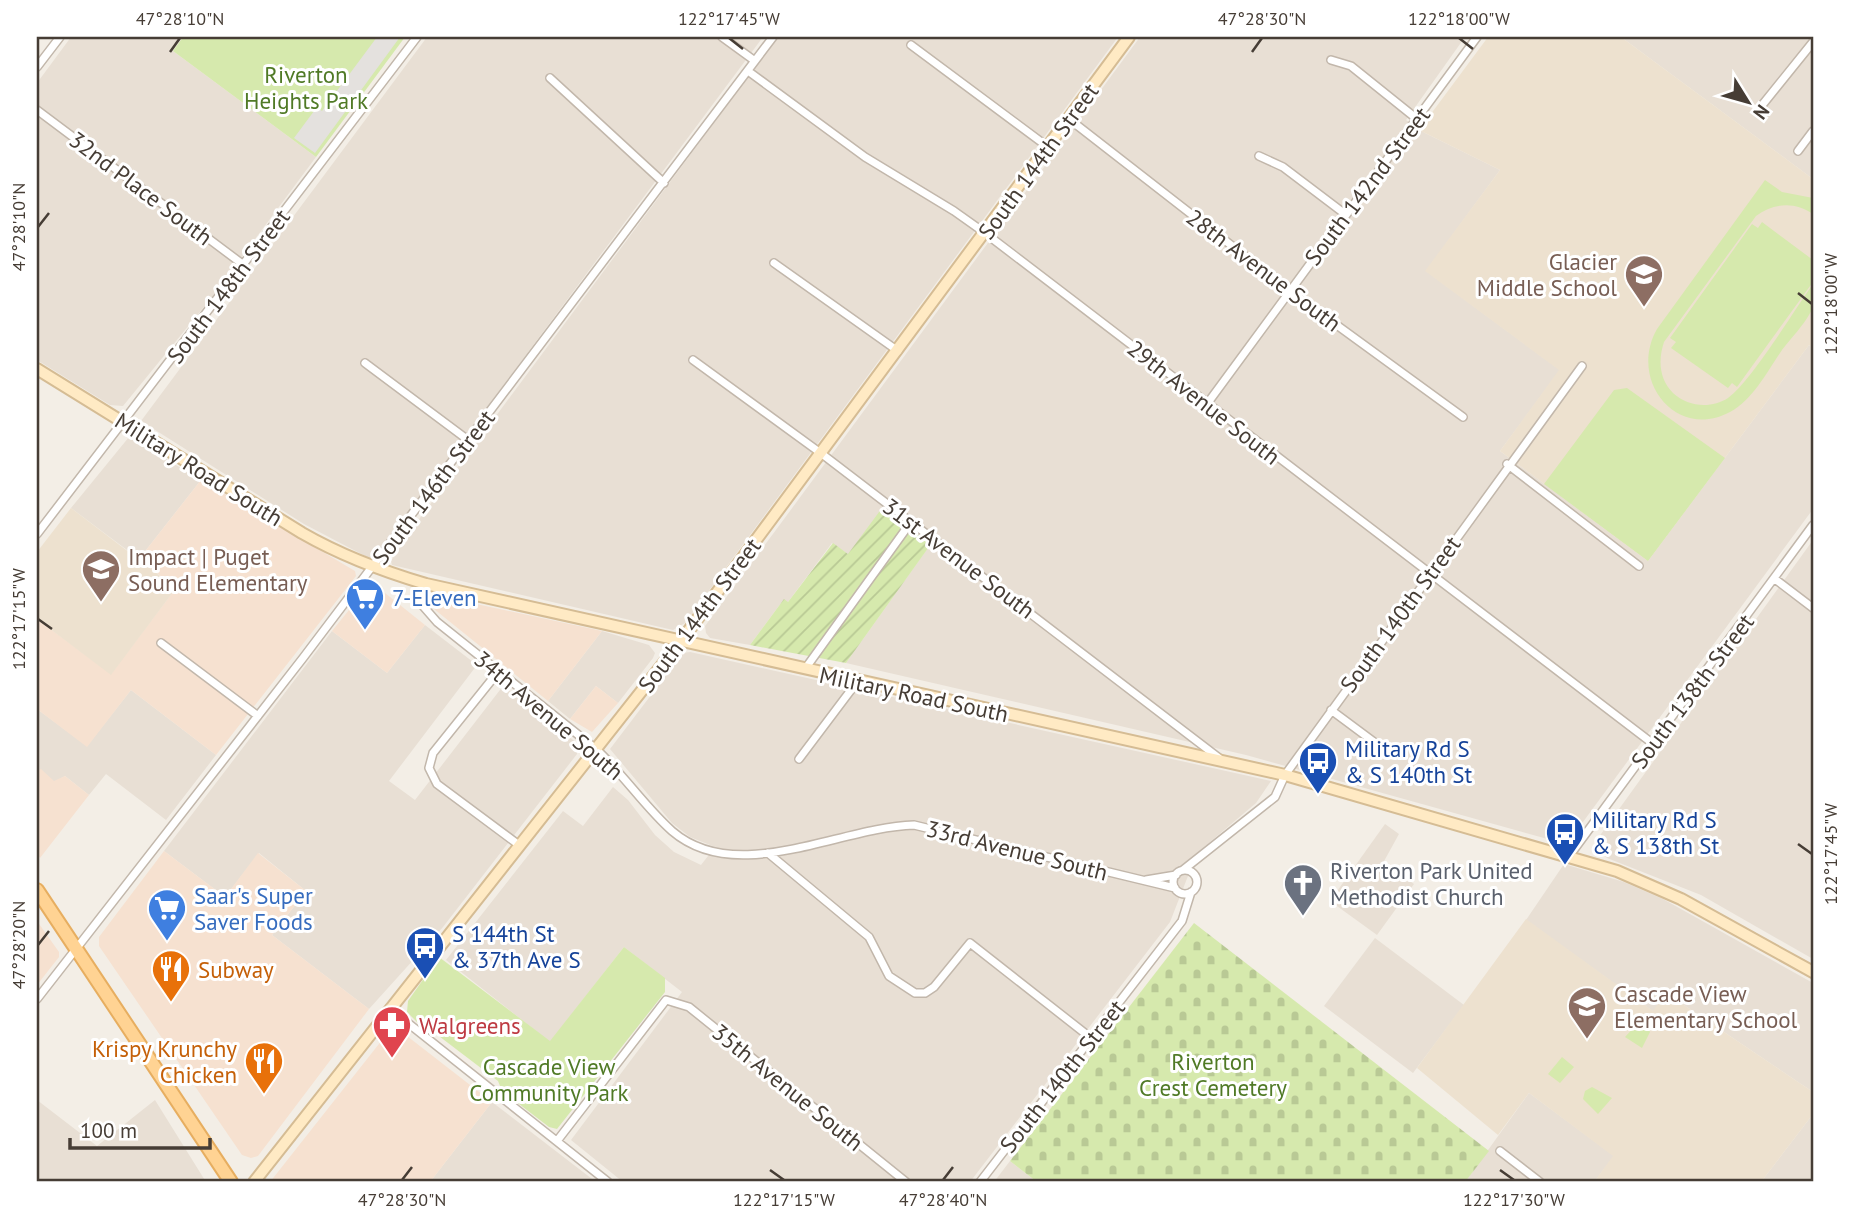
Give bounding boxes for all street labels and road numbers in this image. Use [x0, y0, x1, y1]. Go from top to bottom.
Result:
street label: South 144th Street [972, 77, 1105, 245]
street label: South 142nd Street [1298, 101, 1436, 271]
street label: 32nd Place South [64, 125, 218, 251]
street label: 28th Avenue South [1181, 202, 1347, 338]
street label: South 148th Street [160, 203, 296, 369]
street label: 29th Avenue South [1122, 333, 1286, 471]
street label: South 146th Street [365, 404, 501, 570]
street label: Military Road South [110, 406, 288, 532]
street label: 31st Avenue South [877, 491, 1041, 625]
street label: South 140th Street [1334, 530, 1467, 698]
street label: South 144th Street [631, 532, 767, 698]
street label: South 138th Street [1624, 608, 1760, 774]
street label: 34th Avenue South [468, 644, 630, 786]
street label: Military Road South [817, 660, 1011, 728]
street label: 33rd Avenue South [923, 813, 1111, 887]
street label: South 140th Street [993, 994, 1131, 1158]
street label: 35th Avenue South [707, 1017, 869, 1157]

